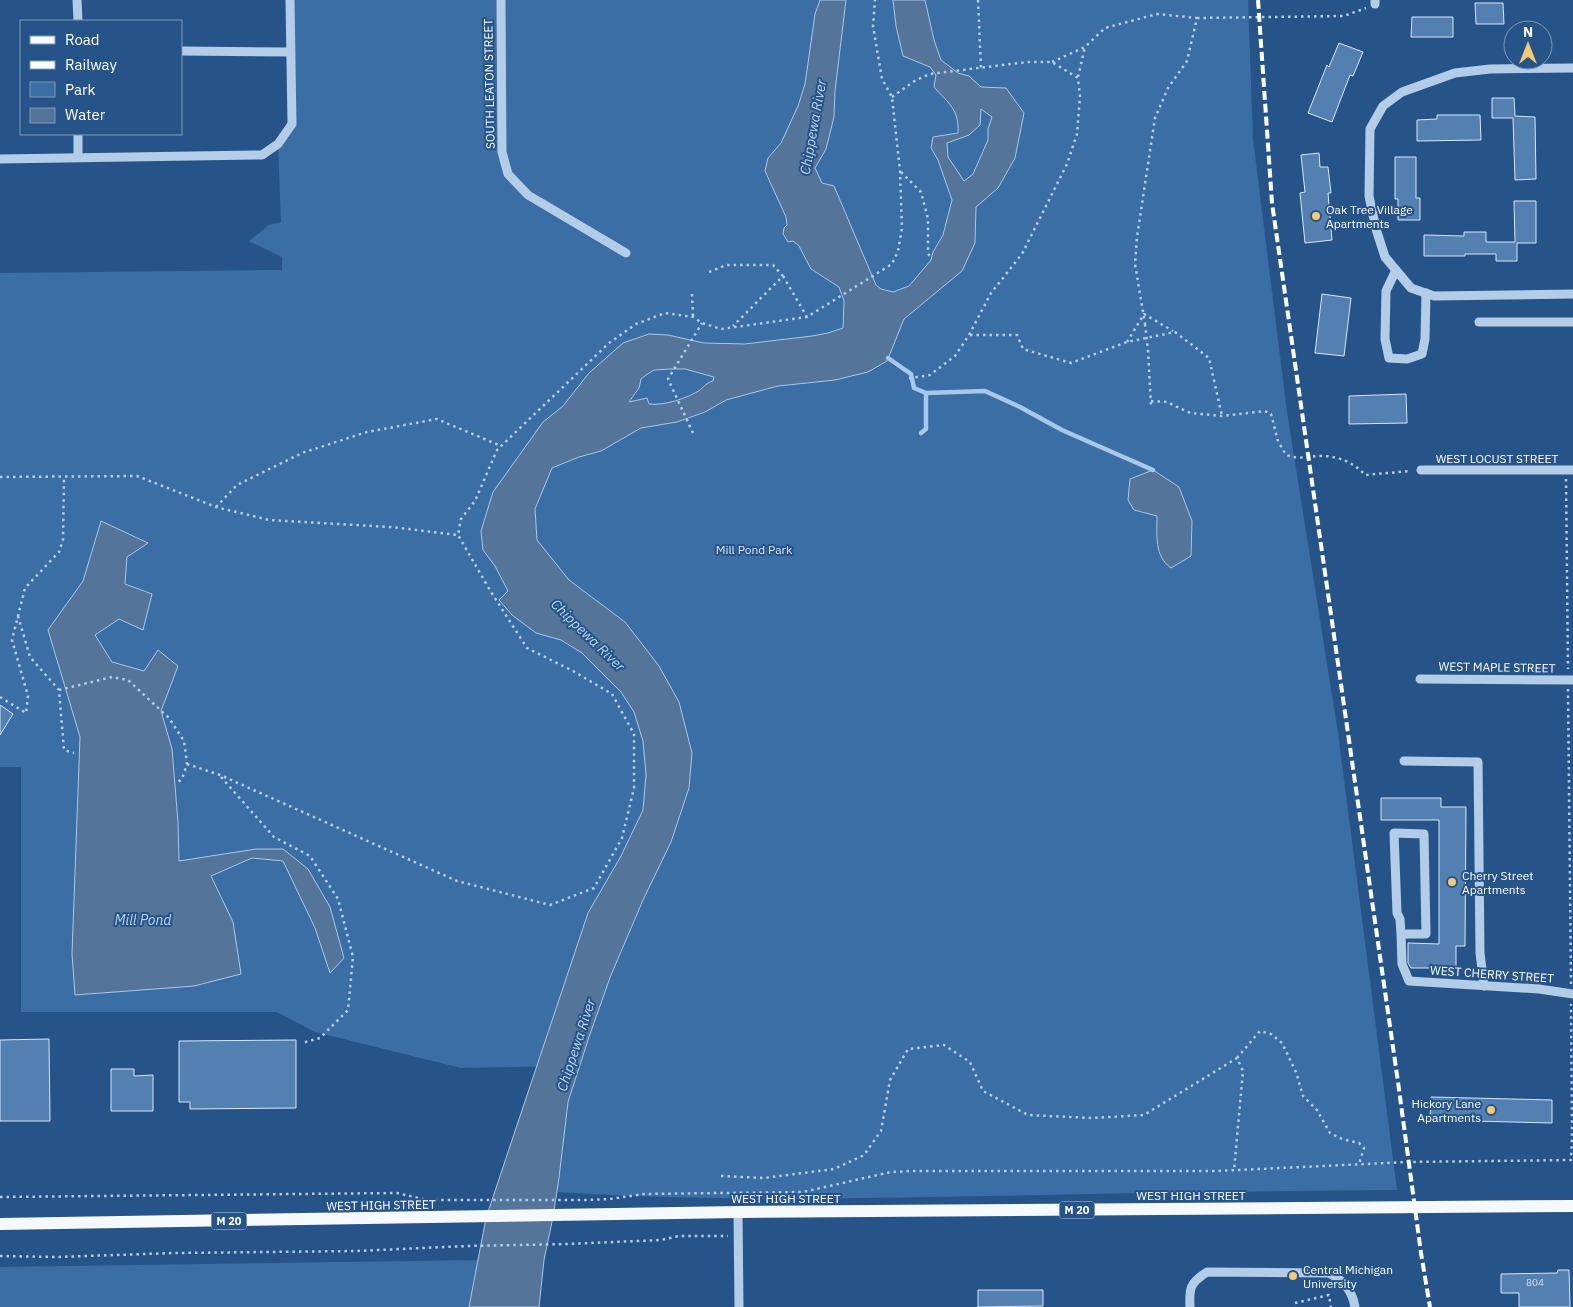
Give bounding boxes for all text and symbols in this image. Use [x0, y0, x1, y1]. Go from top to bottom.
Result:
street label: SOUTH LEATON STREET [480, 19, 498, 149]
legend [20, 20, 182, 135]
north arrow [1503, 20, 1553, 70]
text: N [1523, 23, 1533, 41]
text: Road [65, 30, 100, 49]
text: Railway [65, 55, 118, 74]
water label: Chippewa River [796, 77, 830, 176]
text: Park [65, 80, 95, 99]
text: Water [65, 105, 106, 124]
place label: Oak Tree Village Apartments [1326, 202, 1413, 231]
marker: Oak Tree Village Apartments [1310, 210, 1322, 222]
street label: WEST LOCUST STREET [1436, 451, 1558, 466]
park label: Mill Pond Park [716, 542, 793, 557]
water label: Chippewa River [547, 595, 629, 676]
street label: WEST MAPLE STREET [1438, 658, 1556, 676]
place label: Cherry Street Apartments [1462, 868, 1534, 897]
marker: Cherry Street Apartments [1446, 876, 1458, 888]
water label: Mill Pond [114, 911, 172, 929]
street label: WEST CHERRY STREET [1430, 962, 1555, 986]
water label: Chippewa River [553, 996, 600, 1094]
place label: Hickory Lane Apartments [1411, 1096, 1481, 1125]
marker: Hickory Lane Apartments [1485, 1104, 1497, 1116]
street label: WEST HIGH STREET [1136, 1188, 1246, 1203]
street label: WEST HIGH STREET [731, 1191, 841, 1206]
street label: WEST HIGH STREET [326, 1197, 436, 1213]
road number: M 20 [1060, 1202, 1094, 1218]
road number: M 20 [212, 1212, 246, 1230]
place label: Central Michigan University [1303, 1262, 1393, 1291]
marker: Central Michigan University [1287, 1270, 1299, 1282]
house number: 804 [1526, 1276, 1544, 1289]

